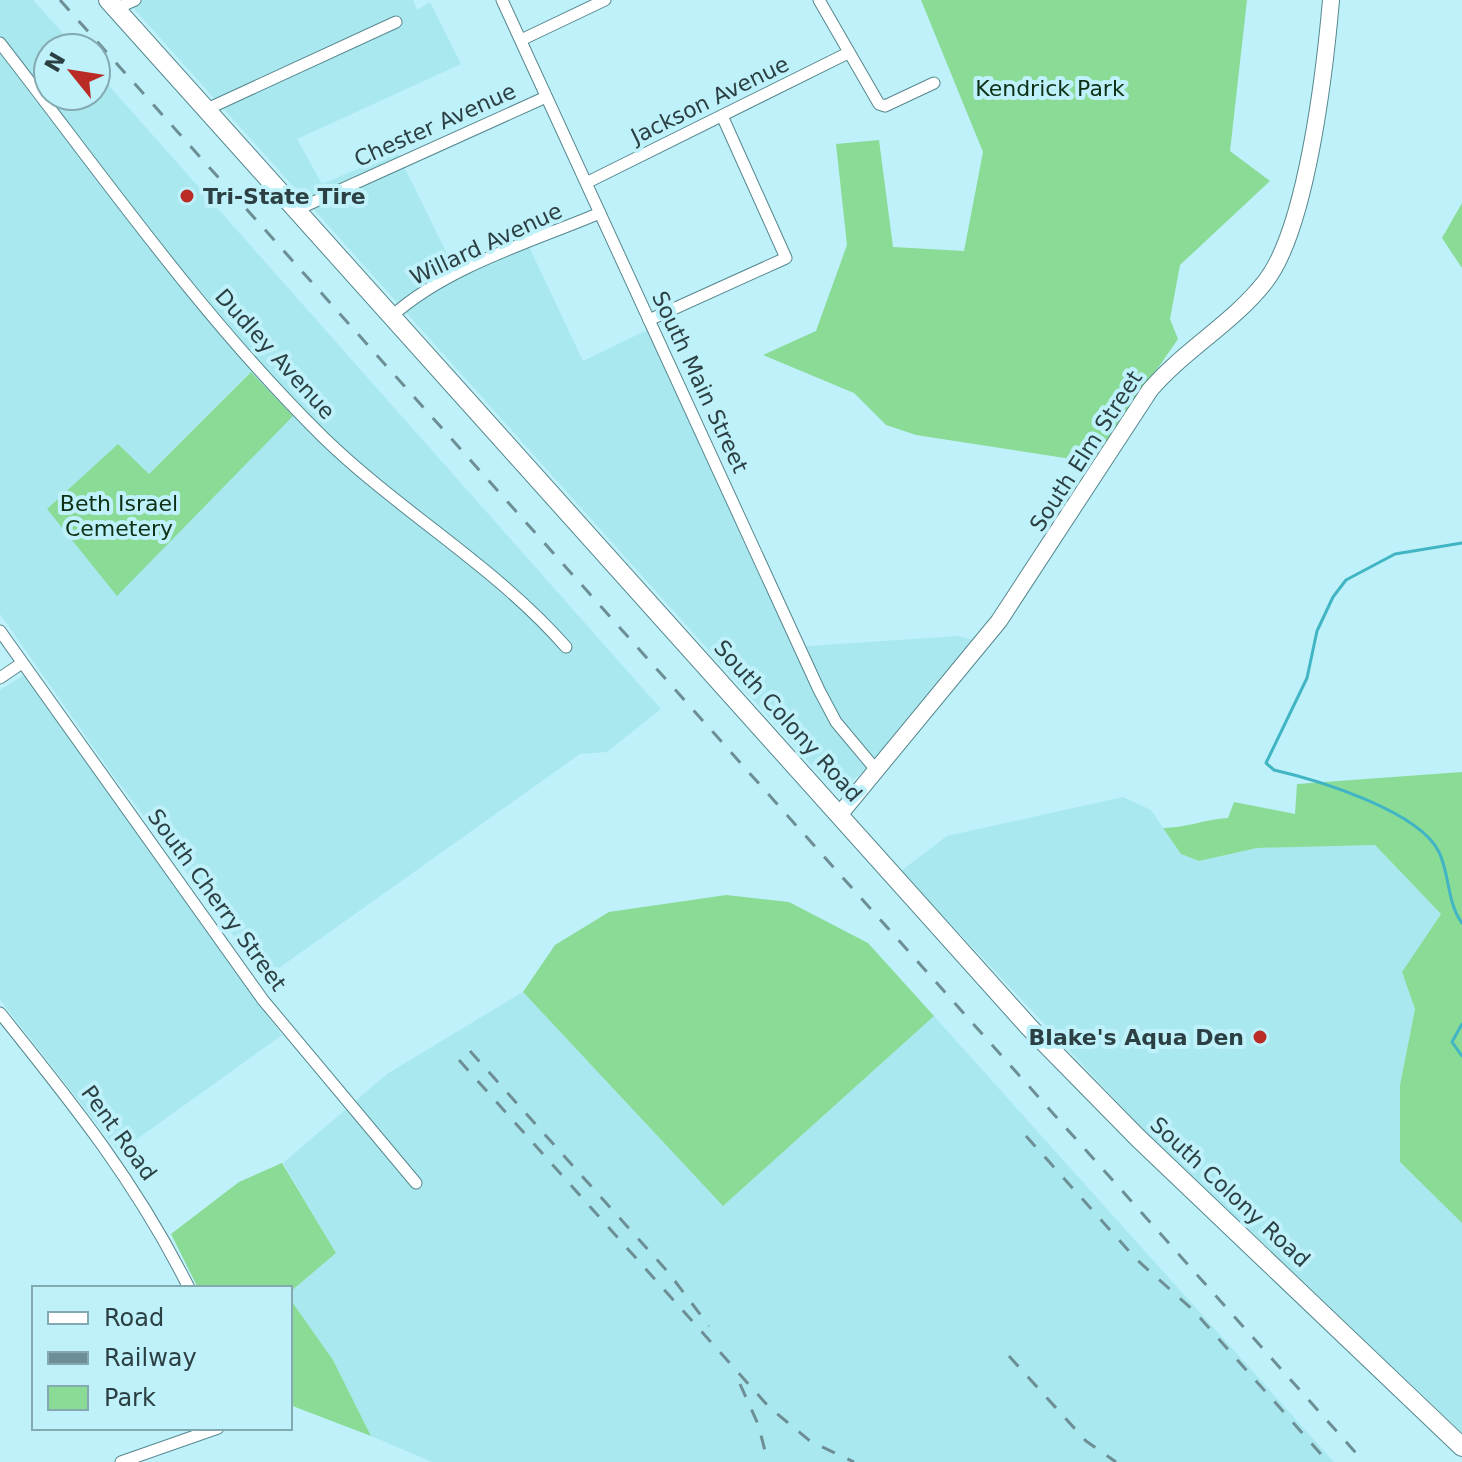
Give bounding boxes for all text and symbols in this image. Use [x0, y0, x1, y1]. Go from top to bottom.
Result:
north arrow [32, 32, 112, 112]
text: N [40, 48, 71, 76]
street label: Jackson Avenue [625, 51, 793, 150]
park label: Kendrick Park [975, 76, 1125, 101]
street label: Chester Avenue [350, 78, 520, 172]
place label: Tri-State Tire [203, 184, 366, 209]
marker: Tri-State Tire [178, 187, 196, 205]
street label: Willard Avenue [406, 198, 566, 290]
street label: Dudley Avenue [210, 284, 340, 424]
street label: South Main Street [647, 287, 753, 477]
street label: South Elm Street [1025, 366, 1147, 536]
park label: Beth Israel Cemetery [60, 491, 178, 541]
street label: South Colony Road [709, 635, 867, 807]
street label: South Cherry Street [143, 804, 291, 996]
place label: Blake's Aqua Den [1029, 1025, 1244, 1050]
marker: Blake's Aqua Den [1251, 1028, 1269, 1046]
street label: Pent Road [76, 1081, 162, 1185]
street label: South Colony Road [1145, 1112, 1315, 1272]
legend [32, 1286, 292, 1430]
text: Road [104, 1304, 164, 1332]
text: Railway [104, 1344, 197, 1372]
text: Park [104, 1384, 156, 1412]

